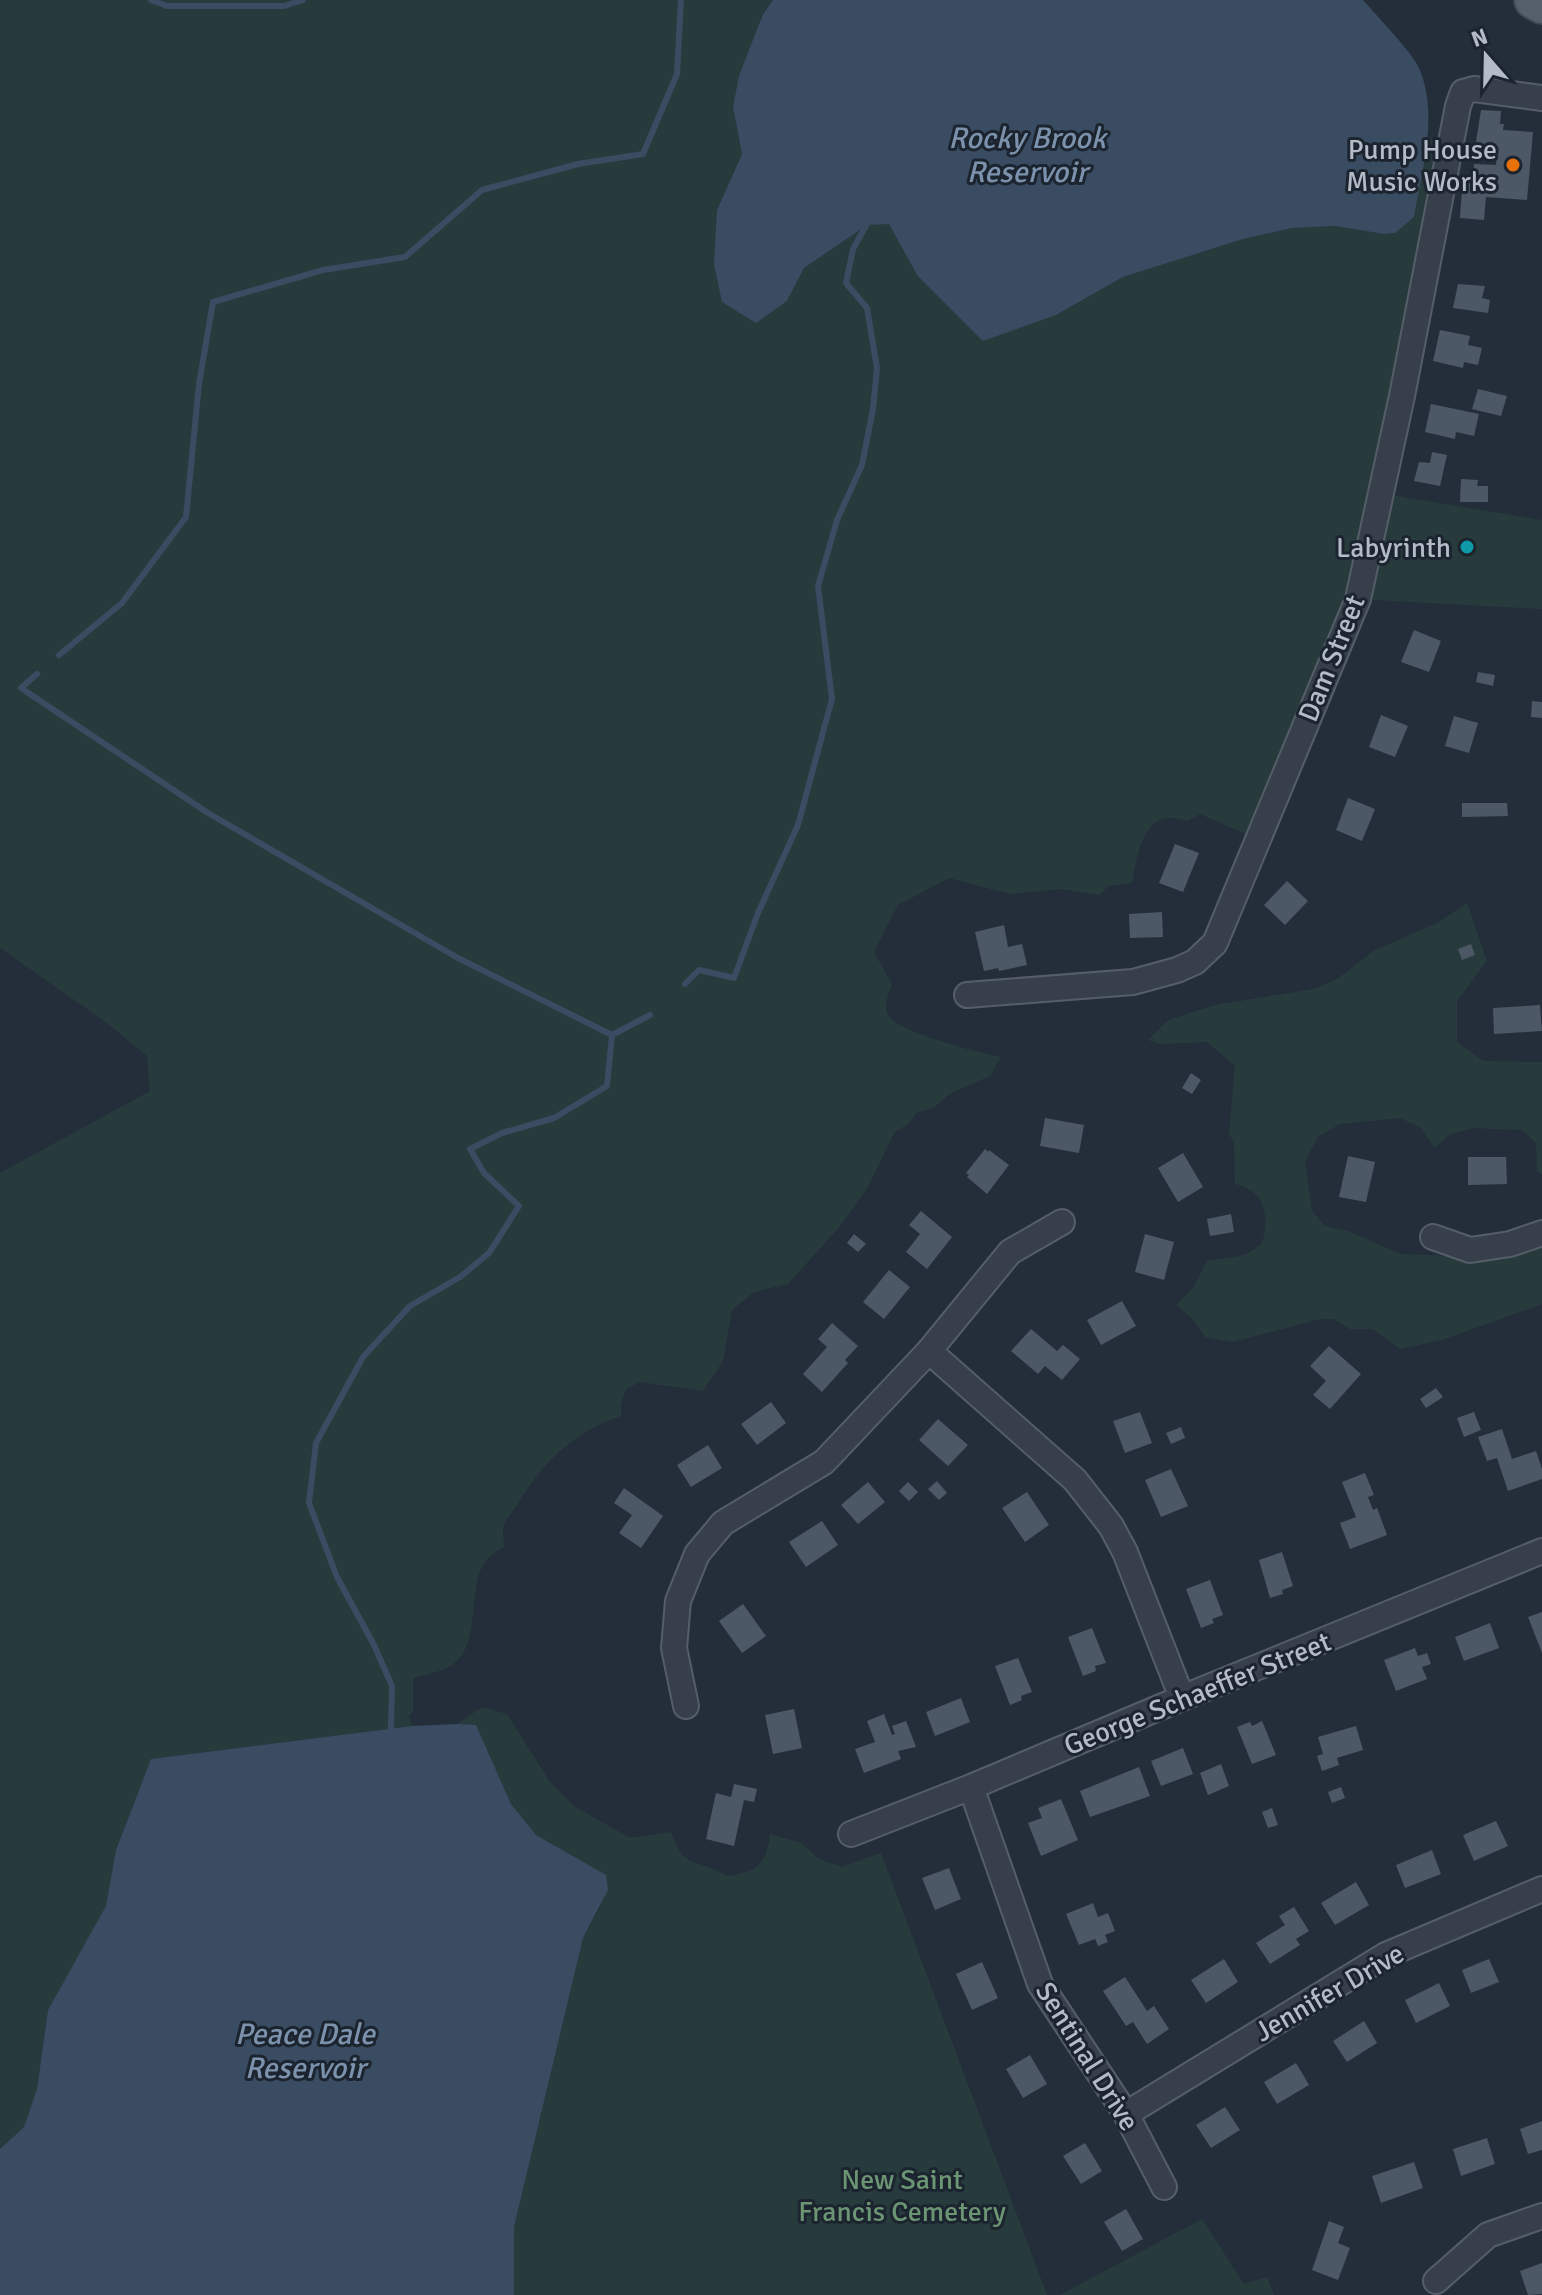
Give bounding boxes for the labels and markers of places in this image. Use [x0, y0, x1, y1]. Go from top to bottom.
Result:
place label: Pump House Music Works [1346, 133, 1497, 199]
marker: Pump House Music Works [1504, 156, 1522, 174]
place label: Labyrinth [1336, 531, 1451, 565]
marker: Labyrinth [1458, 538, 1476, 556]

